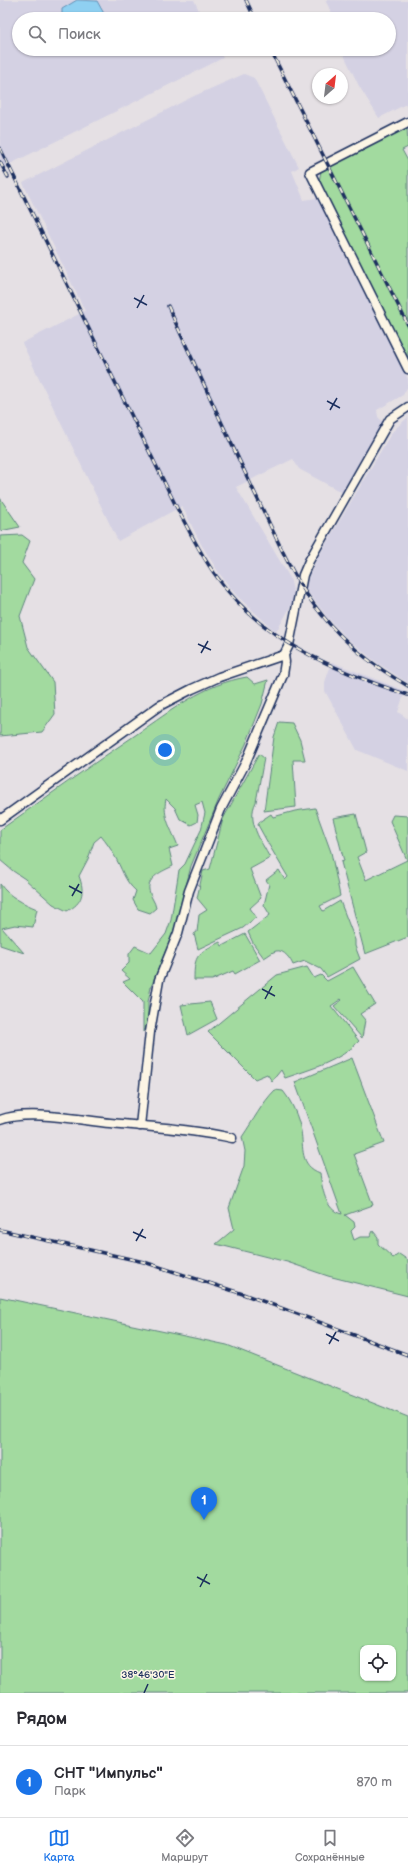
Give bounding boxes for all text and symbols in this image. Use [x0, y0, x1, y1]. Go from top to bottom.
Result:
search box [12, 12, 396, 56]
icon: search [26, 23, 48, 45]
text: Поиск [58, 25, 101, 44]
north arrow [312, 68, 348, 104]
your location [155, 740, 175, 760]
pin: 1 [191, 1487, 217, 1520]
map controls [360, 1645, 396, 1681]
button: locate [360, 1645, 396, 1681]
text: 38°46'30"E [121, 1669, 175, 1681]
text: Рядом [16, 1709, 67, 1729]
text: СНТ "Импульс" [54, 1764, 163, 1783]
text: 1 [26, 1774, 32, 1790]
text: 870 m [356, 1774, 392, 1790]
text: Парк [54, 1783, 86, 1799]
tab: Карта [43, 1827, 74, 1864]
tab: Маршрут [161, 1827, 208, 1864]
tab: Сохранённые [295, 1827, 365, 1864]

